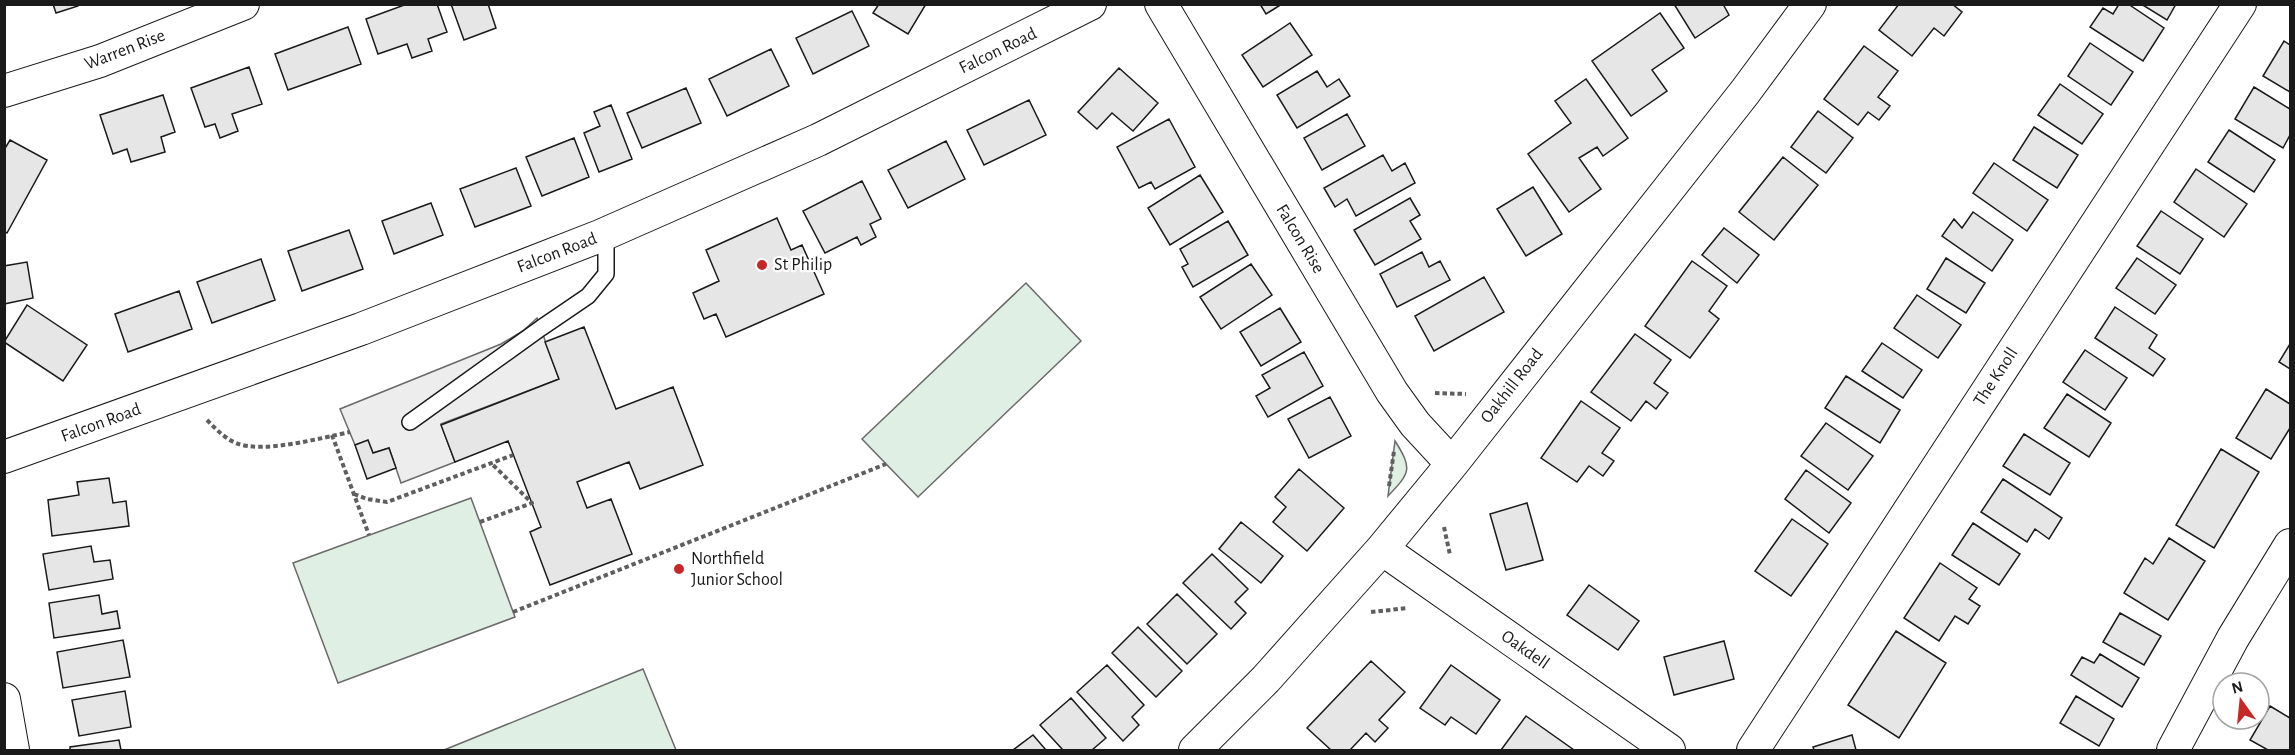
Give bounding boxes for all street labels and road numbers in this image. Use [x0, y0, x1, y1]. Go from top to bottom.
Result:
street label: Falcon Road [956, 25, 1040, 77]
street label: Warren Rise [82, 26, 168, 74]
street label: Falcon Rise [1272, 201, 1328, 277]
street label: Falcon Road [515, 230, 599, 276]
street label: The Knoll [1970, 344, 2022, 410]
street label: Oakhill Road [1477, 345, 1547, 427]
street label: Falcon Road [59, 400, 143, 446]
street label: Oakdell [1498, 627, 1552, 673]

